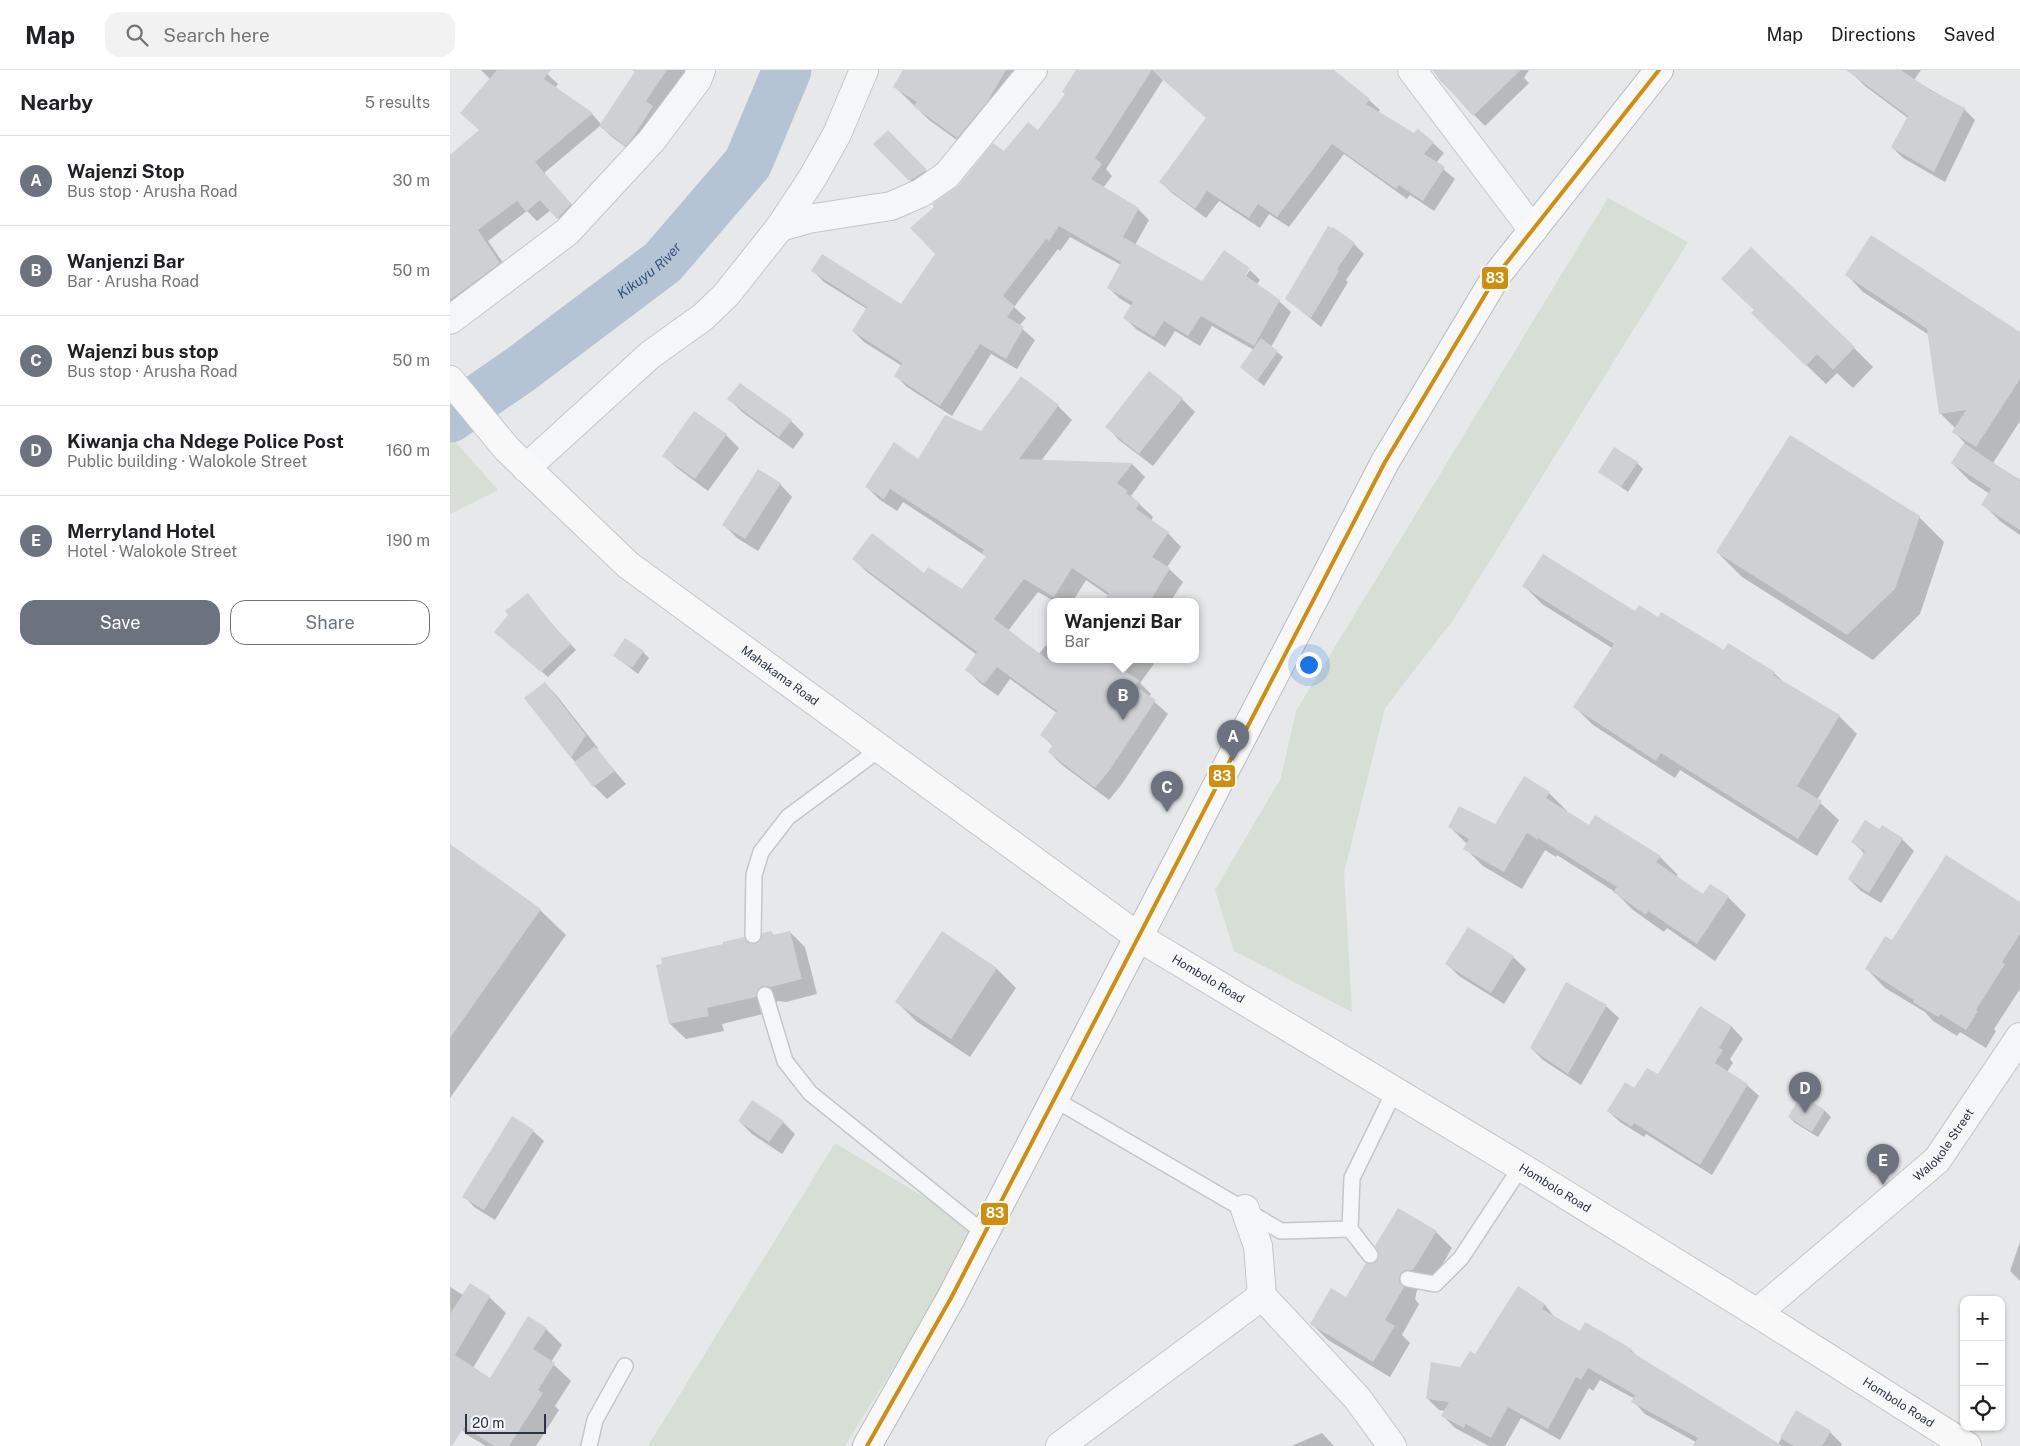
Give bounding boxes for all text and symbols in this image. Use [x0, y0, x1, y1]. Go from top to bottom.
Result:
search box [105, 12, 455, 57]
text: Map [25, 21, 75, 49]
icon: search [123, 21, 151, 49]
text: Search here [163, 24, 270, 46]
text: Map [1766, 24, 1803, 45]
text: Directions [1831, 24, 1916, 45]
text: Saved [1944, 24, 1995, 45]
text: Nearby [20, 90, 93, 115]
text: 5 results [365, 93, 430, 112]
text: Wajenzi Stop [67, 160, 185, 182]
text: A [30, 171, 42, 190]
text: 30 m [393, 171, 430, 190]
text: Bus stop · Arusha Road [67, 182, 238, 201]
water label: Kikuyu River [614, 239, 685, 302]
text: Wanjenzi Bar [67, 250, 184, 272]
text: B [31, 261, 41, 280]
text: 50 m [392, 261, 430, 280]
line badge: 83 [1481, 266, 1509, 290]
text: 83 [1486, 270, 1504, 286]
text: Bar · Arusha Road [67, 272, 199, 291]
text: Wajenzi bus stop [67, 340, 219, 362]
text: C [30, 351, 42, 370]
text: 50 m [392, 351, 430, 370]
text: Bus stop · Arusha Road [67, 362, 238, 381]
text: Kiwanja cha Ndege Police Post [67, 430, 344, 452]
text: D [30, 441, 42, 460]
text: 160 m [386, 441, 430, 460]
text: Public building · Walokole Street [67, 452, 307, 471]
text: Merryland Hotel [67, 520, 216, 542]
text: E [31, 531, 41, 550]
text: 190 m [386, 531, 430, 550]
text: Hotel · Walokole Street [67, 542, 237, 561]
popup [1047, 598, 1199, 663]
button: Save [20, 600, 220, 645]
button: Share [230, 600, 430, 645]
text: Wanjenzi Bar [1064, 610, 1182, 632]
text: Bar [1064, 632, 1090, 651]
street label: Mahakama Road [738, 643, 821, 708]
your location [1296, 652, 1322, 678]
pin: B [1107, 679, 1139, 720]
pin: A [1217, 720, 1249, 761]
line badge: 83 [1208, 764, 1236, 788]
text: 83 [1213, 768, 1231, 784]
pin: C [1151, 771, 1183, 812]
street label: Hombolo Road [1169, 952, 1247, 1006]
pin: D [1789, 1072, 1821, 1113]
street label: Walokole Street [1911, 1106, 1977, 1184]
pin: E [1867, 1144, 1899, 1185]
street label: Hombolo Road [1516, 1161, 1593, 1215]
line badge: 83 [980, 1202, 1009, 1226]
text: 83 [986, 1205, 1004, 1221]
map controls [1960, 1296, 2005, 1431]
button: + [1960, 1296, 2005, 1341]
button: − [1960, 1341, 2005, 1386]
street label: Hombolo Road [1860, 1375, 1937, 1430]
button: locate [1960, 1386, 2005, 1431]
scale bar [465, 1411, 546, 1434]
text: 20 m [472, 1415, 504, 1431]

